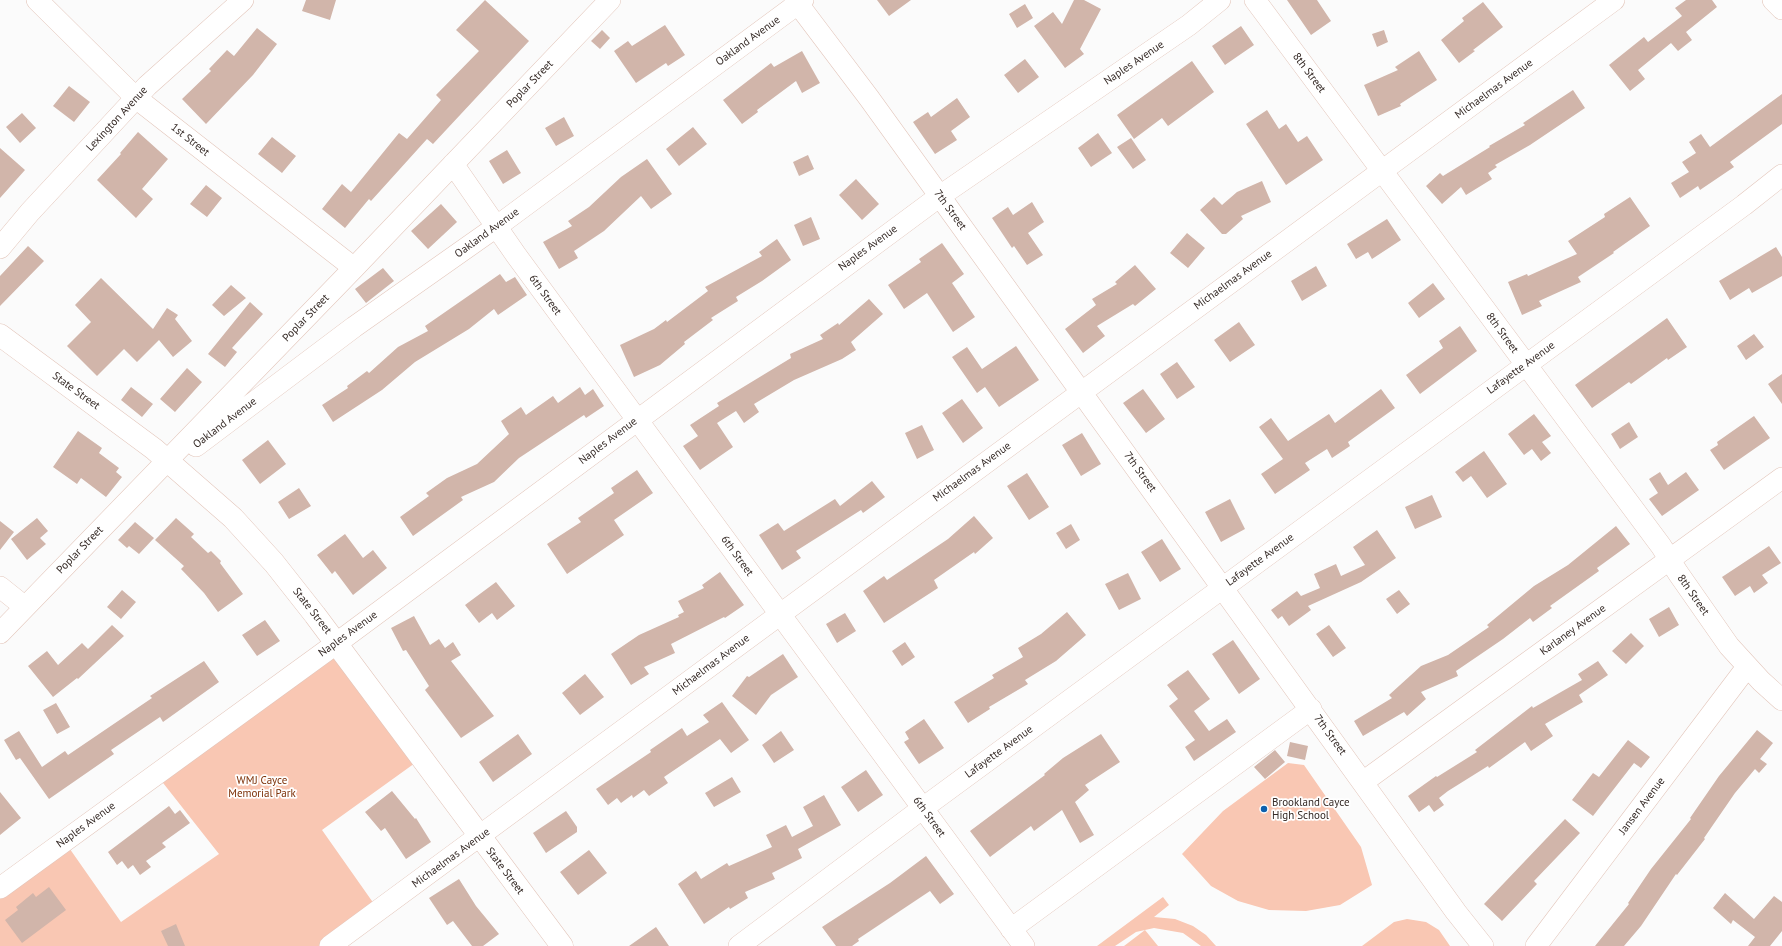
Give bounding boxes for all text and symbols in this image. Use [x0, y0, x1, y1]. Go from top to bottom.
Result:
street label: Oakland Avenue [713, 13, 783, 69]
street label: Naples Avenue [1101, 38, 1167, 88]
street label: 8th Street [1290, 50, 1328, 96]
street label: Michaelmas Avenue [1452, 56, 1536, 122]
street label: Poplar Street [504, 57, 556, 111]
street label: Lexington Avenue [84, 84, 150, 154]
street label: 1st Street [168, 121, 212, 159]
street label: 7th Street [931, 187, 969, 233]
street label: Oakland Avenue [452, 205, 522, 261]
street label: Naples Avenue [836, 222, 900, 274]
street label: Michaelmas Avenue [1191, 247, 1275, 313]
street label: 6th Street [526, 272, 564, 318]
street label: Poplar Street [280, 291, 332, 345]
street label: 8th Street [1483, 310, 1521, 356]
street label: Lafayette Avenue [1484, 339, 1558, 397]
street label: State Street [50, 369, 102, 413]
street label: Oakland Avenue [191, 395, 259, 451]
street label: Naples Avenue [576, 415, 640, 467]
street label: Michaelmas Avenue [930, 439, 1014, 505]
street label: 7th Street [1121, 449, 1159, 495]
street label: Poplar Street [54, 523, 106, 577]
street label: Lafayette Avenue [1223, 531, 1297, 589]
street label: 6th Street [718, 533, 756, 579]
street label: 8th Street [1674, 572, 1712, 618]
street label: State Street [290, 585, 334, 637]
street label: Karlaney Avenue [1538, 602, 1608, 658]
street label: Naples Avenue [316, 608, 380, 660]
street label: Michaelmas Avenue [670, 632, 752, 698]
street label: 7th Street [1311, 712, 1349, 758]
street label: Lafayette Avenue [962, 723, 1036, 781]
park label: WMJ Cayce Memorial Park [228, 774, 296, 800]
street label: Jansen Avenue [1616, 775, 1668, 837]
street label: 6th Street [910, 794, 948, 840]
place label: Brookland Cayce High School [1272, 796, 1350, 822]
street label: Naples Avenue [54, 799, 118, 851]
marker: Brookland Cayce High School [1259, 804, 1269, 814]
street label: Michaelmas Avenue [409, 825, 493, 891]
street label: State Street [483, 845, 527, 897]

